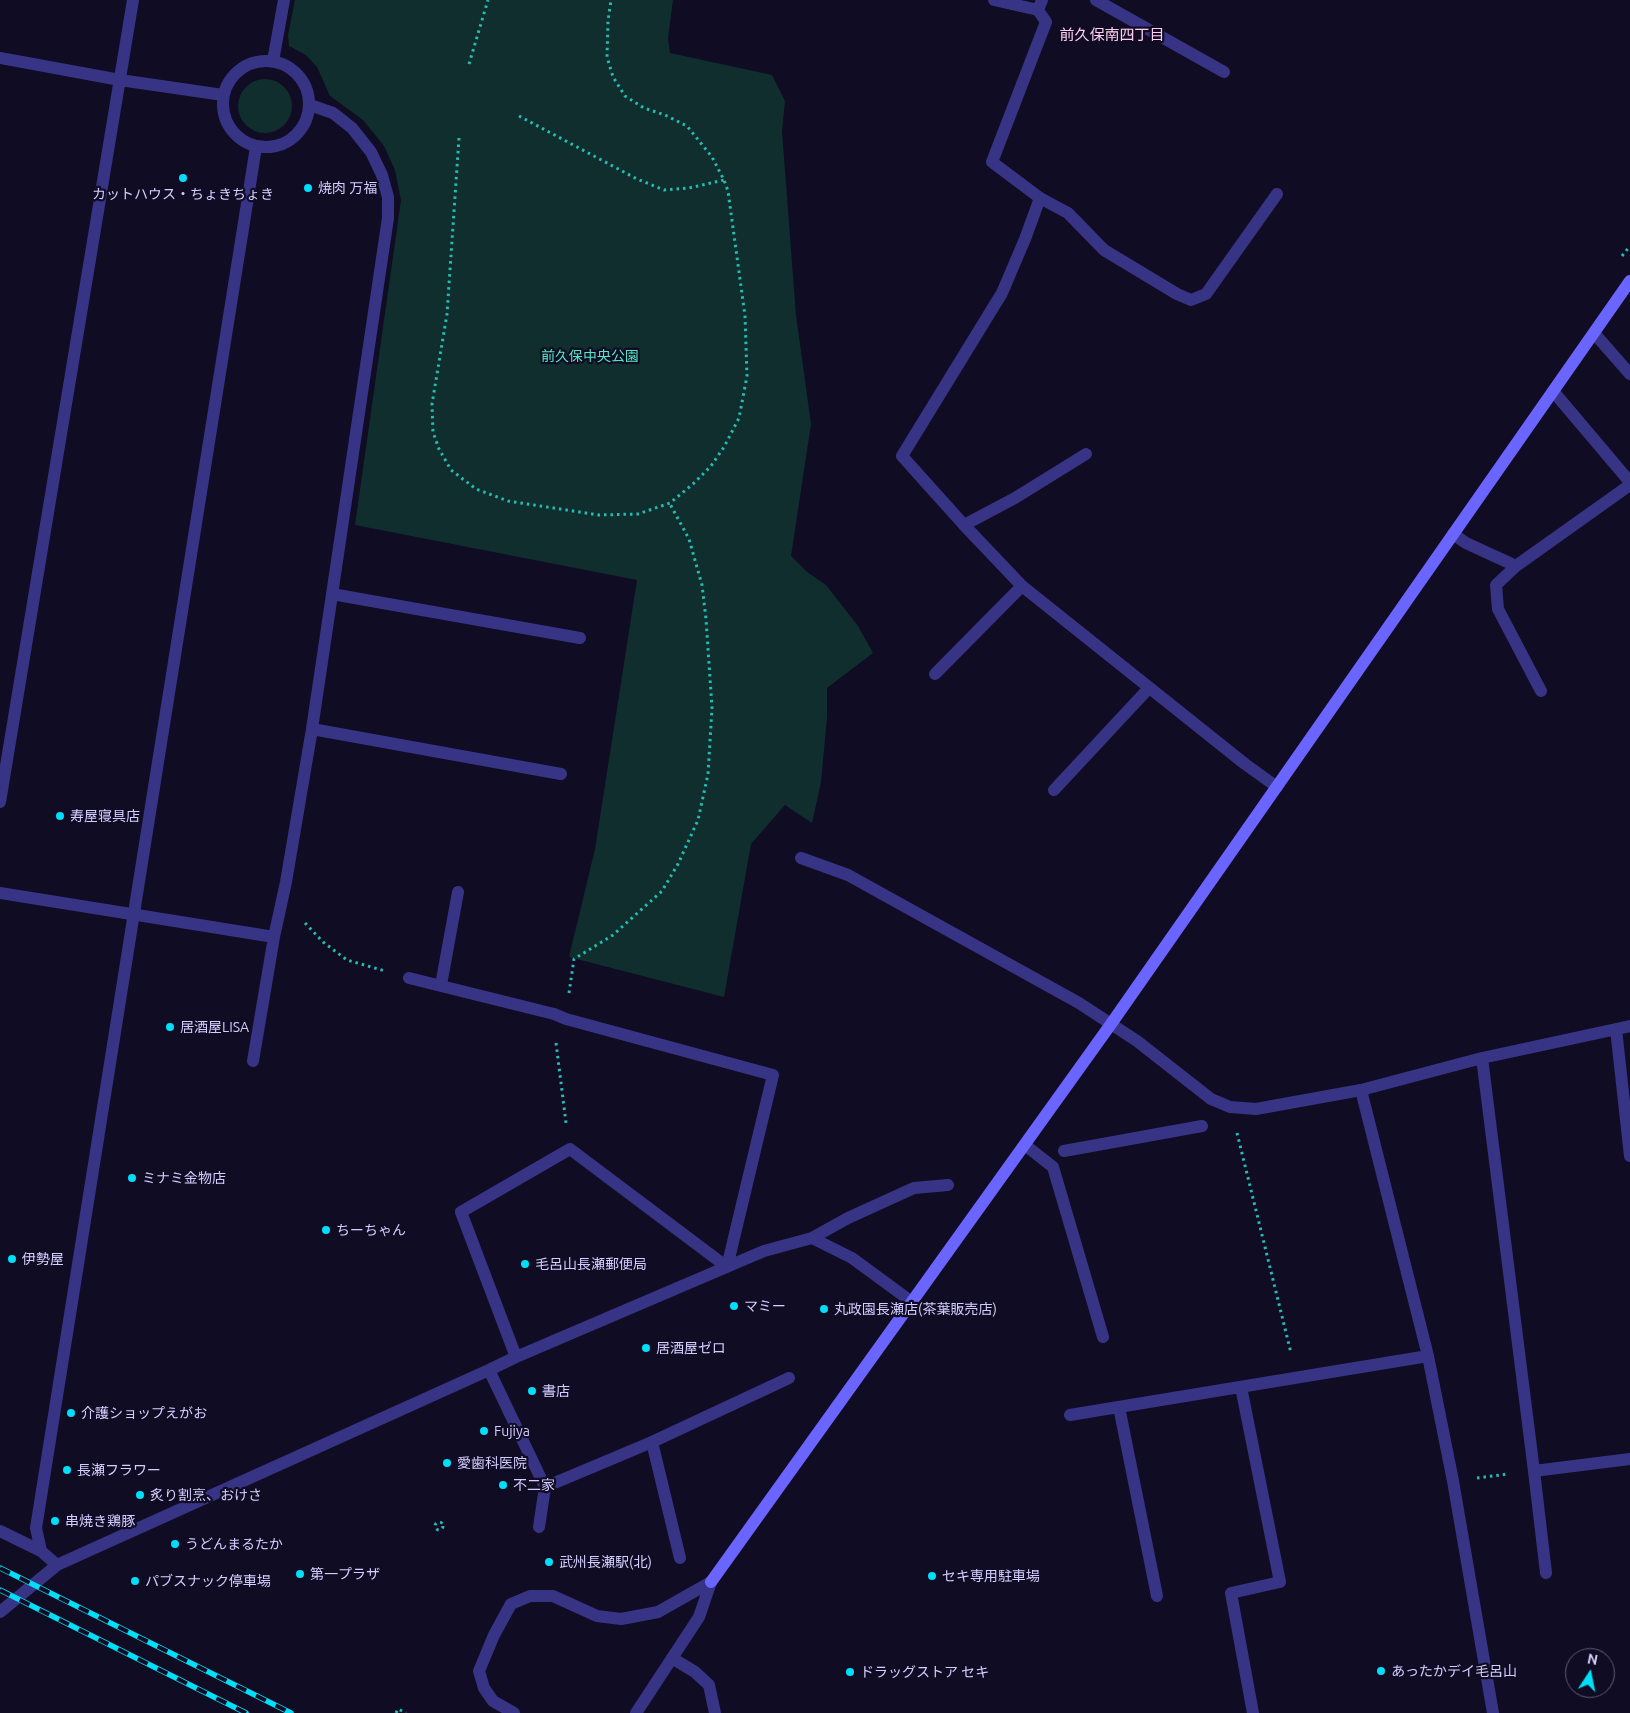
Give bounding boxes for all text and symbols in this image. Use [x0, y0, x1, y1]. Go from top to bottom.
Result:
district label: 前久保南四丁目 [1060, 26, 1164, 44]
marker: カットハウス・ちょきちょき [177, 172, 189, 184]
place label: 焼肉 万福 [318, 180, 377, 196]
marker: 焼肉 万福 [302, 182, 314, 194]
place label: カットハウス・ちょきちょき [92, 186, 274, 202]
park label: 前久保中央公園 [541, 348, 639, 364]
place label: 寿屋寝具店 [70, 808, 140, 824]
marker: 寿屋寝具店 [54, 810, 66, 822]
place label: 居酒屋LISA [180, 1019, 249, 1035]
marker: 居酒屋LISA [164, 1021, 176, 1033]
place label: ミナミ金物店 [142, 1170, 226, 1186]
marker: ミナミ金物店 [126, 1172, 138, 1184]
place label: ちーちゃん [336, 1222, 406, 1238]
marker: ちーちゃん [320, 1224, 332, 1236]
place label: 伊勢屋 [22, 1251, 64, 1267]
marker: 伊勢屋 [6, 1253, 18, 1265]
place label: 毛呂山長瀬郵便局 [535, 1256, 647, 1272]
marker: 毛呂山長瀬郵便局 [519, 1258, 531, 1270]
place label: マミー [744, 1298, 786, 1314]
marker: マミー [728, 1300, 740, 1312]
place label: 丸政園長瀬店(茶葉販売店) [834, 1301, 997, 1317]
marker: 丸政園長瀬店(茶葉販売店) [818, 1303, 830, 1315]
place label: 居酒屋ゼロ [656, 1340, 726, 1356]
marker: 居酒屋ゼロ [640, 1342, 652, 1354]
place label: 書店 [542, 1383, 570, 1399]
marker: 書店 [526, 1385, 538, 1397]
place label: 介護ショップえがお [81, 1405, 207, 1421]
marker: 介護ショップえがお [65, 1407, 77, 1419]
place label: Fujiya [494, 1423, 530, 1439]
marker: Fujiya [478, 1425, 490, 1437]
place label: 愛歯科医院 [457, 1455, 527, 1471]
marker: 愛歯科医院 [441, 1457, 453, 1469]
place label: 長瀬フラワー [77, 1462, 161, 1478]
marker: 長瀬フラワー [61, 1464, 73, 1476]
place label: 不二家 [513, 1477, 555, 1493]
marker: 不二家 [497, 1479, 509, 1491]
place label: 炙り割烹、おけさ [150, 1487, 262, 1503]
marker: 炙り割烹、おけさ [134, 1489, 146, 1501]
place label: 串焼き鶏豚 [65, 1513, 135, 1529]
marker: 串焼き鶏豚 [49, 1515, 61, 1527]
place label: うどんまるたか [185, 1536, 283, 1552]
marker: うどんまるたか [169, 1538, 181, 1550]
place label: 武州長瀬駅(北) [559, 1554, 652, 1570]
marker: 武州長瀬駅(北) [543, 1556, 555, 1568]
place label: 第一プラザ [310, 1566, 380, 1582]
marker: 第一プラザ [294, 1568, 306, 1580]
place label: セキ専用駐車場 [942, 1568, 1040, 1584]
marker: セキ専用駐車場 [926, 1570, 938, 1582]
place label: パブスナック停車場 [145, 1573, 271, 1589]
marker: パブスナック停車場 [129, 1575, 141, 1587]
north arrow [1565, 1648, 1615, 1698]
text: N [1586, 1650, 1599, 1668]
place label: あったかデイ毛呂山 [1391, 1663, 1517, 1679]
place label: ドラッグストア セキ [860, 1664, 989, 1680]
marker: あったかデイ毛呂山 [1375, 1665, 1387, 1677]
marker: ドラッグストア セキ [844, 1666, 856, 1678]

